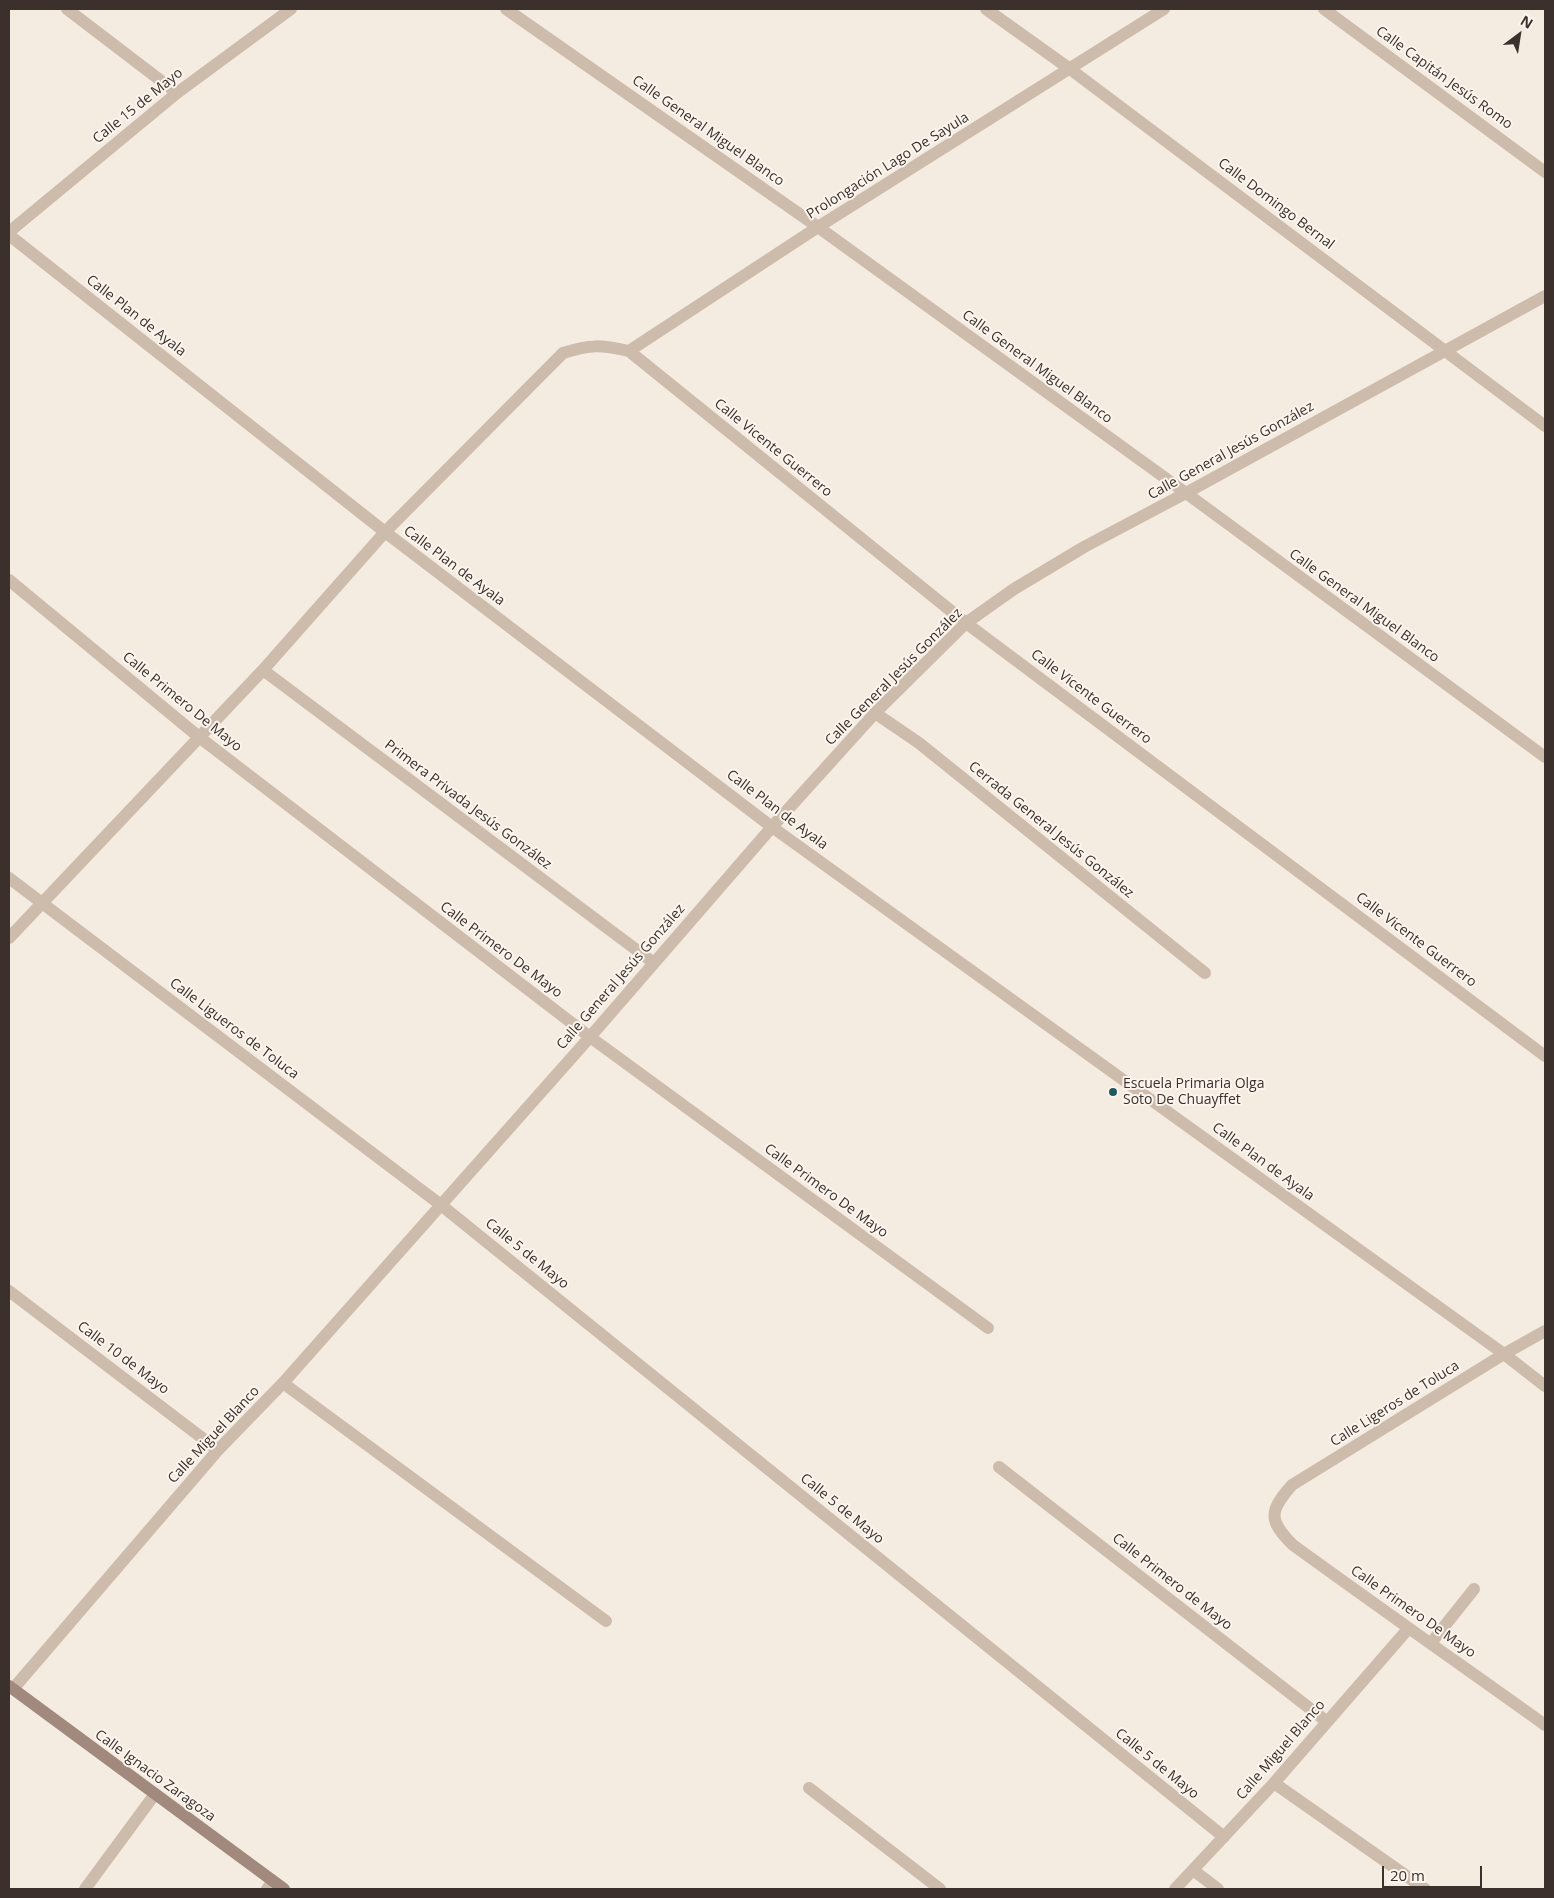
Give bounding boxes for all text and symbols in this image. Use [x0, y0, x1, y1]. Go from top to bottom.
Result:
north arrow [1494, 10, 1544, 60]
text: N [1517, 11, 1537, 33]
street label: Calle Capitán Jesús Romo [1373, 23, 1515, 133]
street label: Calle 15 de Mayo [90, 65, 186, 147]
street label: Calle General Miguel Blanco [629, 72, 787, 190]
street label: Prolongación Lago De Sayula [804, 109, 972, 223]
street label: Calle Domingo Bernal [1215, 155, 1337, 253]
street label: Calle Plan de Ayala [83, 272, 189, 360]
street label: Calle General Miguel Blanco [959, 307, 1115, 427]
street label: Calle Vicente Guerrero [711, 395, 835, 501]
street label: Calle General Jesús González [1145, 398, 1317, 504]
street label: Calle Plan de Ayala [400, 523, 508, 609]
street label: Calle General Miguel Blanco [1286, 546, 1442, 666]
street label: Calle General Jesús González [822, 605, 966, 749]
street label: Calle Vicente Guerrero [1027, 646, 1155, 748]
street label: Calle Primero De Mayo [119, 649, 245, 755]
street label: Primera Privada Jesús González [381, 737, 555, 873]
street label: Cerrada General Jesús González [965, 758, 1137, 902]
street label: Calle Plan de Ayala [723, 767, 831, 853]
street label: Calle Vicente Guerrero [1352, 889, 1480, 991]
street label: Calle Primero De Mayo [436, 898, 566, 1002]
street label: Calle General Jesús González [553, 901, 689, 1053]
street label: Calle Ligueros de Toluca [166, 975, 302, 1083]
place label: Escuela Primaria Olga Soto De Chuayffet [1123, 1076, 1264, 1108]
marker: Escuela Primaria Olga Soto De Chuayffet [1107, 1086, 1119, 1098]
street label: Calle Plan de Ayala [1209, 1119, 1317, 1205]
street label: Calle Primero De Mayo [761, 1140, 891, 1242]
street label: Calle 5 de Mayo [482, 1215, 572, 1293]
street label: Calle 10 de Mayo [74, 1318, 172, 1398]
street label: Calle Ligeros de Toluca [1327, 1357, 1463, 1451]
street label: Calle Miguel Blanco [165, 1383, 263, 1487]
street label: Calle 5 de Mayo [797, 1470, 887, 1548]
street label: Calle Primero de Mayo [1109, 1530, 1235, 1634]
street label: Calle Primero De Mayo [1347, 1562, 1479, 1662]
street label: Calle Miguel Blanco [1233, 1697, 1329, 1803]
street label: Calle 5 de Mayo [1112, 1725, 1202, 1803]
street label: Calle Ignacio Zaragoza [91, 1727, 219, 1825]
scale bar [1384, 1856, 1484, 1888]
text: 20 m [1390, 1865, 1425, 1885]

